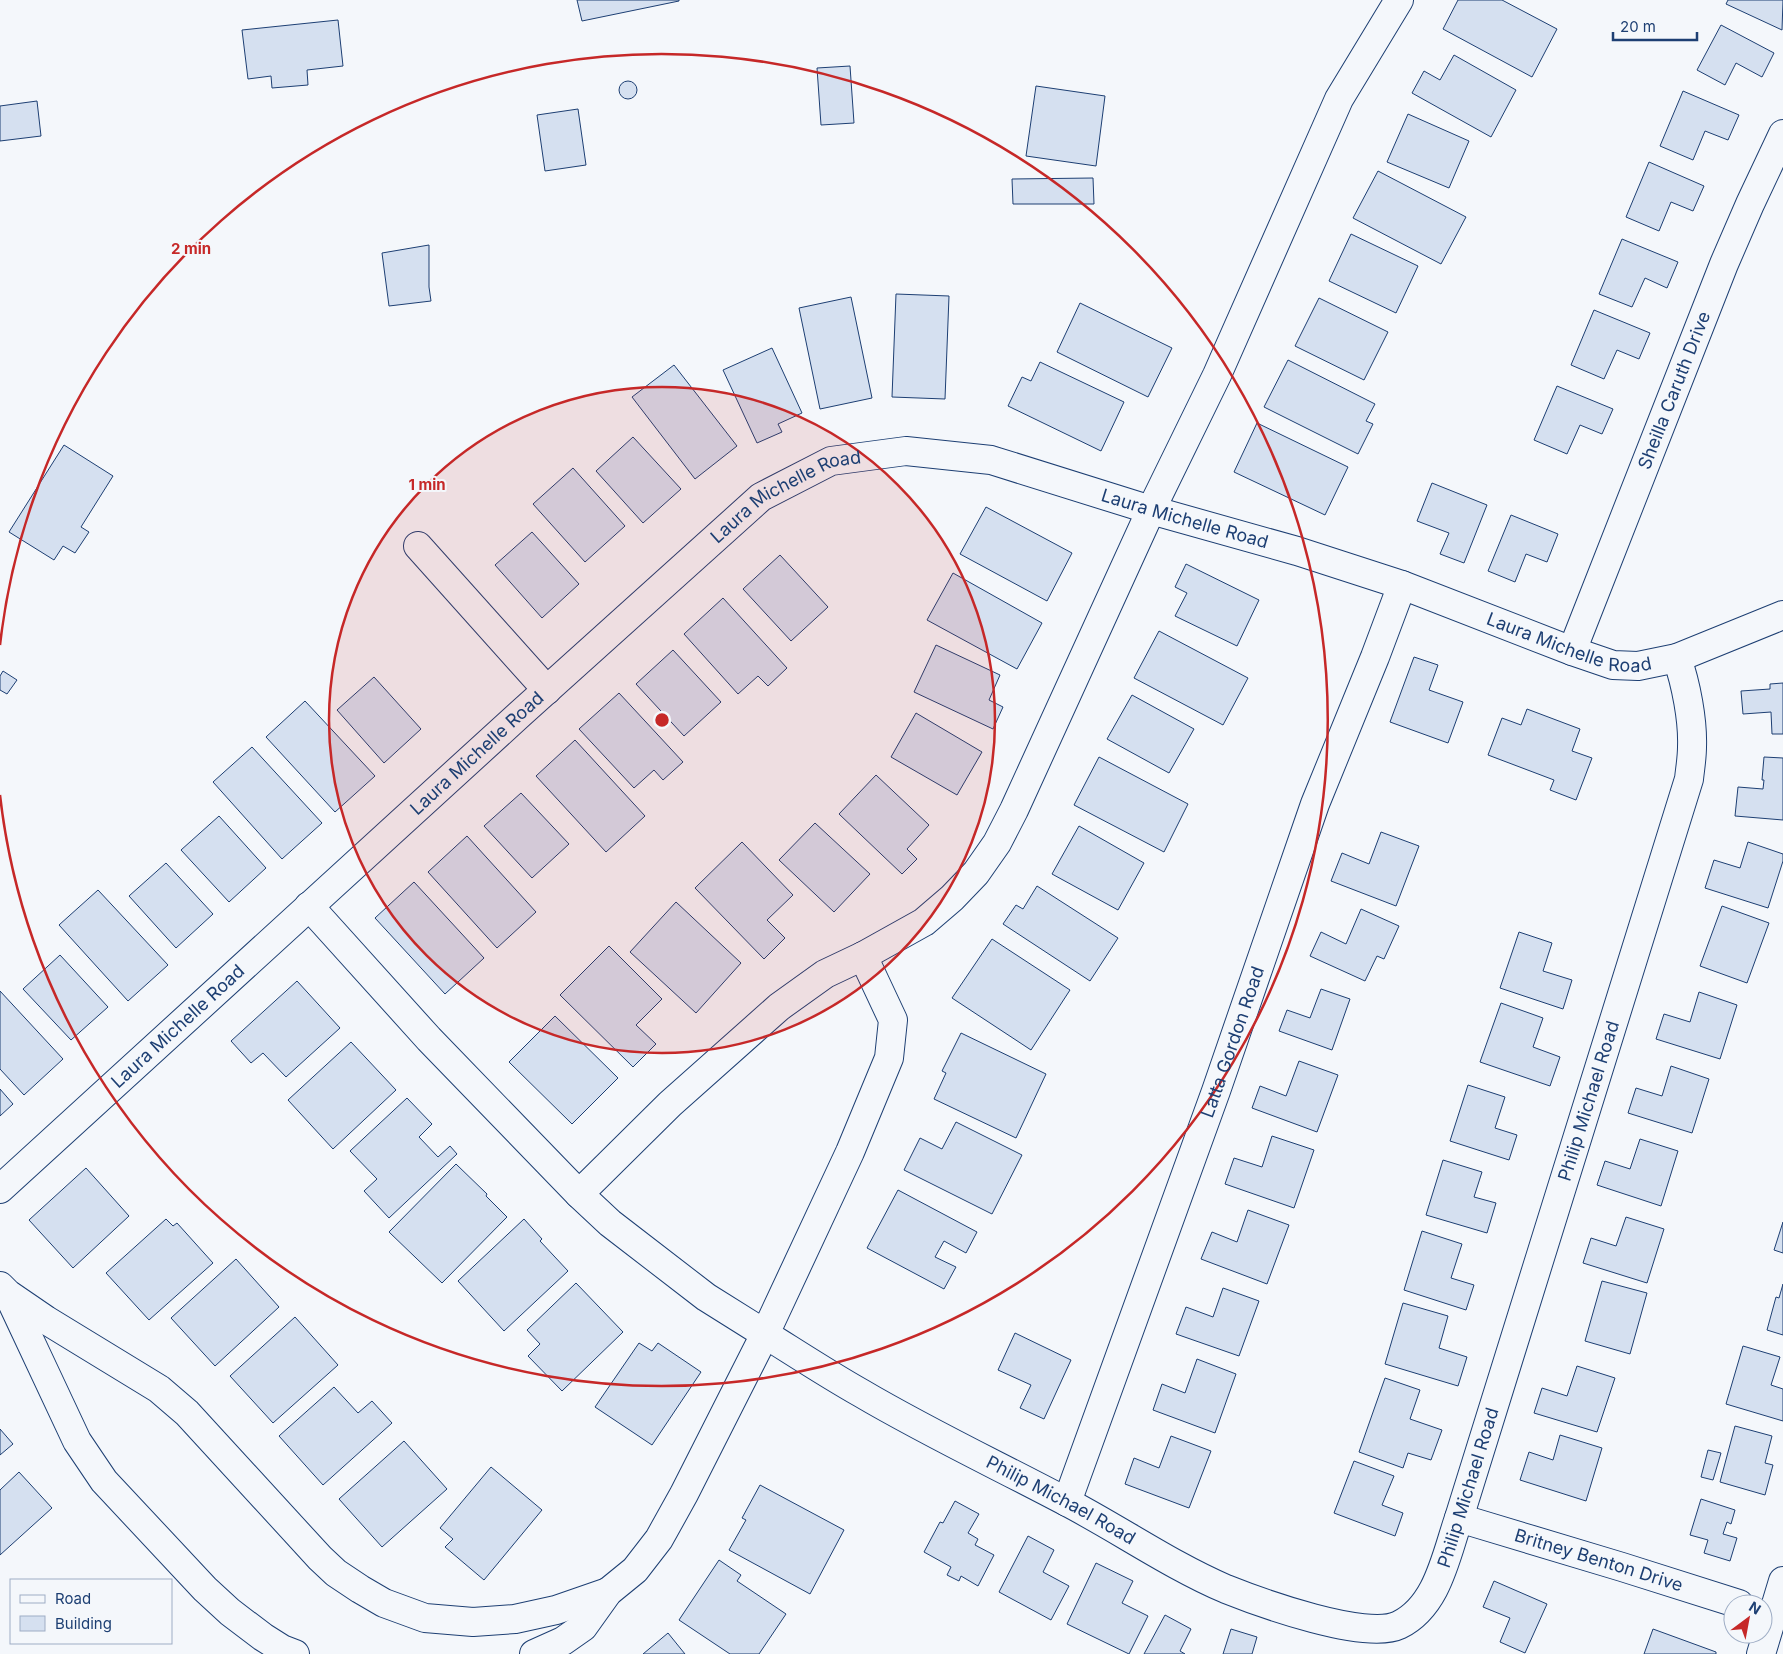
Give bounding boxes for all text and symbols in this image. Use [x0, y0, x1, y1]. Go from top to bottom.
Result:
scale bar [1613, 10, 1697, 42]
text: 20 m [1620, 17, 1656, 36]
text: 2 min [171, 239, 211, 258]
street label: Sheilla Caruth Drive [1633, 308, 1714, 472]
street label: Laura Michelle Road [706, 446, 862, 547]
text: 1 min [408, 475, 446, 494]
street label: Laura Michelle Road [1099, 484, 1271, 552]
street label: Laura Michelle Road [1484, 608, 1653, 676]
street label: Laura Michelle Road [406, 687, 548, 819]
centre of rings [653, 711, 671, 729]
street label: Laura Michelle Road [107, 960, 248, 1092]
street label: Latta Gordon Road [1196, 963, 1268, 1120]
street label: Philip Michael Road [1554, 1018, 1623, 1183]
street label: Philip Michael Road [1433, 1405, 1503, 1570]
street label: Philip Michael Road [983, 1451, 1139, 1549]
street label: Britney Benton Drive [1512, 1524, 1686, 1596]
legend [10, 1579, 172, 1644]
text: Road [55, 1589, 91, 1608]
north arrow [1723, 1594, 1773, 1644]
text: N [1746, 1598, 1764, 1618]
text: Building [55, 1614, 112, 1633]

